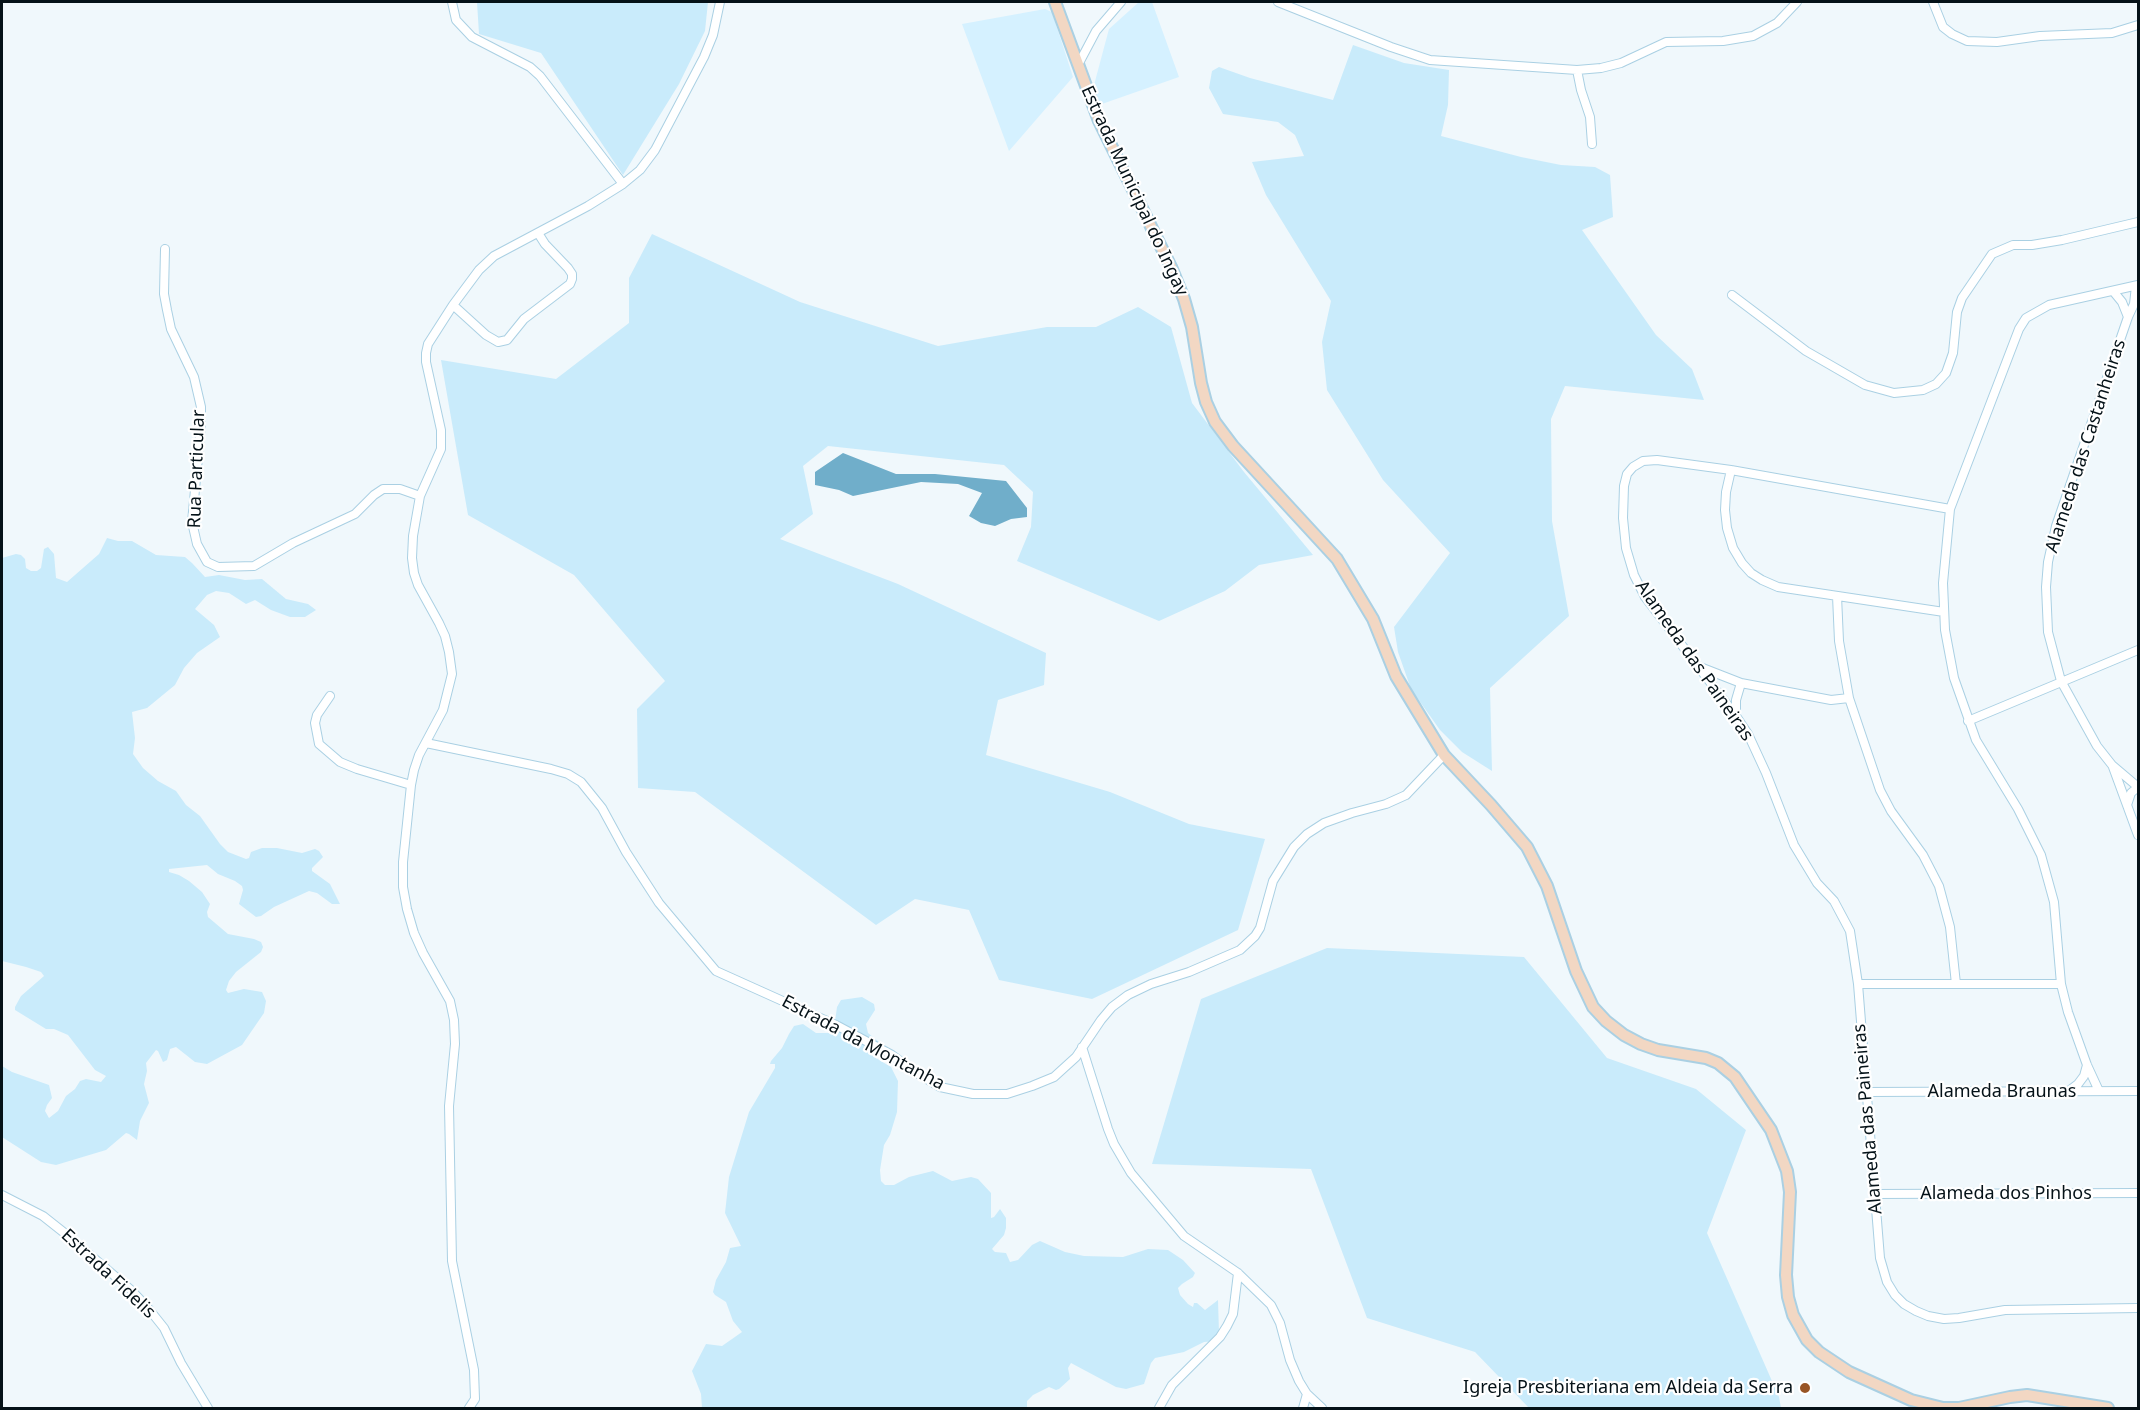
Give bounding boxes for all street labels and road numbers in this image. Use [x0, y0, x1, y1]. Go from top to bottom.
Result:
street label: Estrada Municipal do Ingay [1076, 83, 1192, 299]
street label: Alameda das Castanheiras [2041, 337, 2131, 555]
street label: Rua Particular [184, 409, 210, 529]
street label: Alameda das Paineiras [1630, 577, 1758, 745]
street label: Estrada da Montanha [778, 991, 948, 1095]
street label: Alameda das Paineiras [1849, 1023, 1887, 1215]
street label: Alameda Braunas [1928, 1081, 2076, 1103]
street label: Alameda dos Pinhos [1920, 1183, 2092, 1205]
street label: Estrada Fidelis [56, 1225, 160, 1323]

